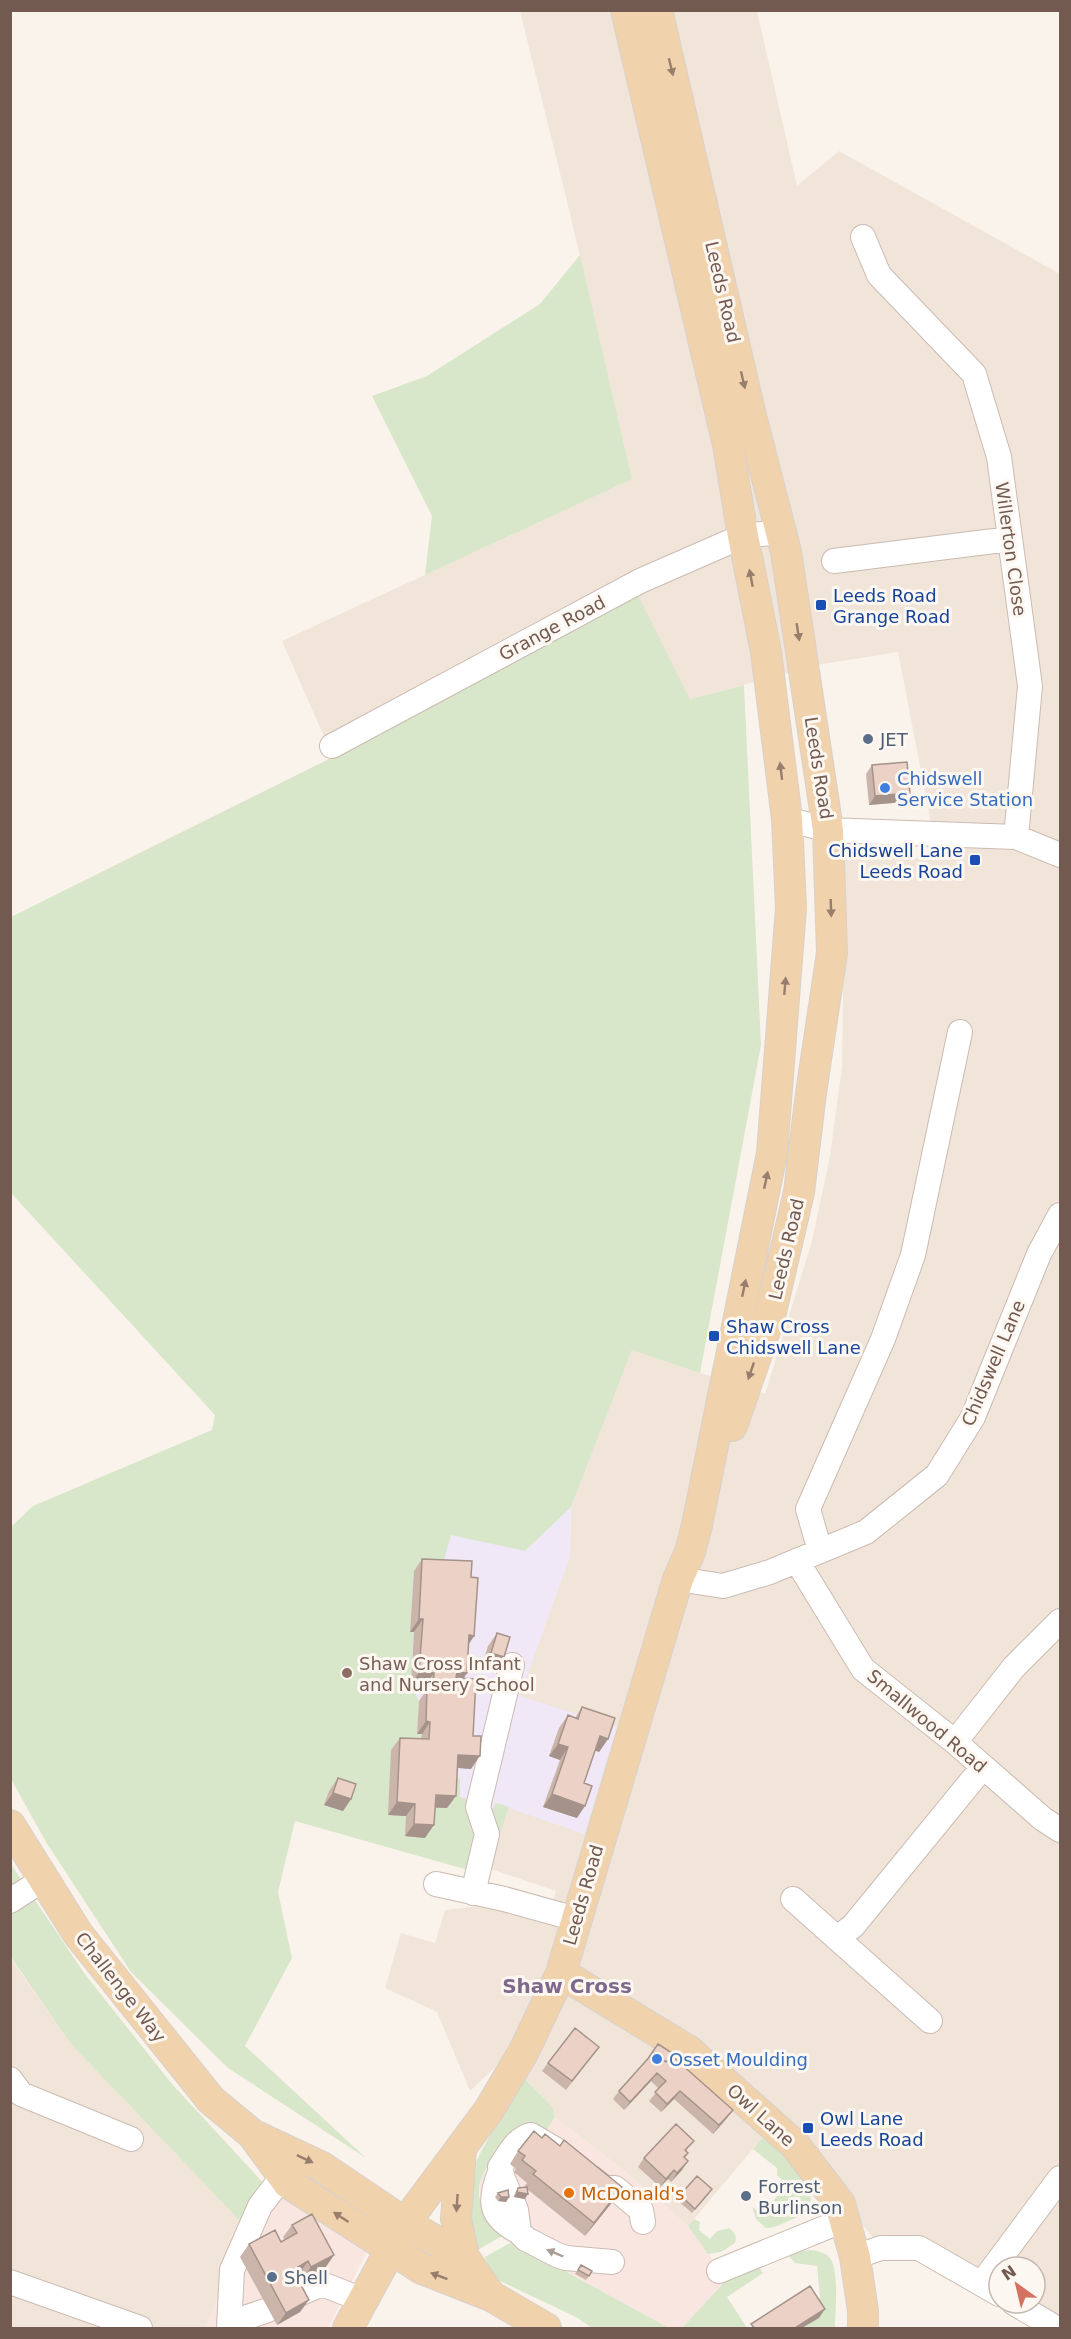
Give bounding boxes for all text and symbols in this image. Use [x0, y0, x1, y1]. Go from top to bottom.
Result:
one-way arrow [666, 58, 676, 77]
street label: Leeds Road [701, 239, 745, 345]
one-way arrow [739, 371, 748, 390]
street label: Willerton Close [991, 481, 1031, 617]
one-way arrow [746, 569, 755, 588]
place label: Leeds Road Grange Road [833, 585, 950, 627]
street label: Grange Road [495, 591, 609, 665]
marker: Leeds Road Grange Road [814, 598, 828, 612]
one-way arrow [794, 622, 803, 641]
street label: Leeds Road [801, 715, 837, 821]
place label: JET [879, 729, 909, 750]
marker: JET [861, 732, 875, 746]
one-way arrow [776, 761, 785, 780]
place label: Chidswell Service Station [897, 768, 1033, 810]
marker: Chidswell Service Station [878, 781, 892, 795]
place label: Chidswell Lane Leeds Road [828, 840, 963, 882]
marker: Chidswell Lane Leeds Road [968, 853, 982, 867]
one-way arrow [826, 899, 836, 918]
one-way arrow [780, 977, 790, 996]
one-way arrow [762, 1170, 771, 1189]
street label: Leeds Road [764, 1196, 808, 1302]
one-way arrow [740, 1279, 749, 1298]
street label: Chidswell Lane [957, 1297, 1029, 1429]
place label: Shaw Cross Chidswell Lane [726, 1316, 861, 1358]
marker: Shaw Cross Chidswell Lane [707, 1329, 721, 1343]
one-way arrow [745, 1362, 755, 1380]
place label: Shaw Cross Infant and Nursery School [359, 1653, 535, 1695]
street label: Smallwood Road [863, 1665, 991, 1777]
marker: Shaw Cross Infant and Nursery School [340, 1666, 354, 1680]
street label: Leeds Road [559, 1842, 607, 1948]
street label: Challenge Way [71, 1928, 171, 2047]
district label: Shaw Cross [502, 1974, 632, 1998]
place label: Osset Moulding [669, 2049, 808, 2070]
marker: Osset Moulding [650, 2052, 664, 2066]
street label: Owl Lane [723, 2079, 799, 2151]
place label: Owl Lane Leeds Road [820, 2108, 924, 2150]
marker: Owl Lane Leeds Road [801, 2121, 815, 2135]
one-way arrow [296, 2155, 313, 2164]
place label: Forrest Burlinson [758, 2176, 842, 2218]
place label: McDonald's [581, 2183, 685, 2204]
marker: McDonald's [562, 2186, 576, 2200]
marker: Forrest Burlinson [739, 2189, 753, 2203]
one-way arrow [452, 2193, 462, 2212]
one-way arrow [333, 2212, 349, 2223]
one-way arrow [546, 2248, 564, 2257]
north arrow [987, 2255, 1047, 2315]
text: N [998, 2261, 1020, 2285]
place label: Shell [284, 2267, 328, 2288]
marker: Shell [265, 2270, 279, 2284]
one-way arrow [429, 2270, 447, 2280]

